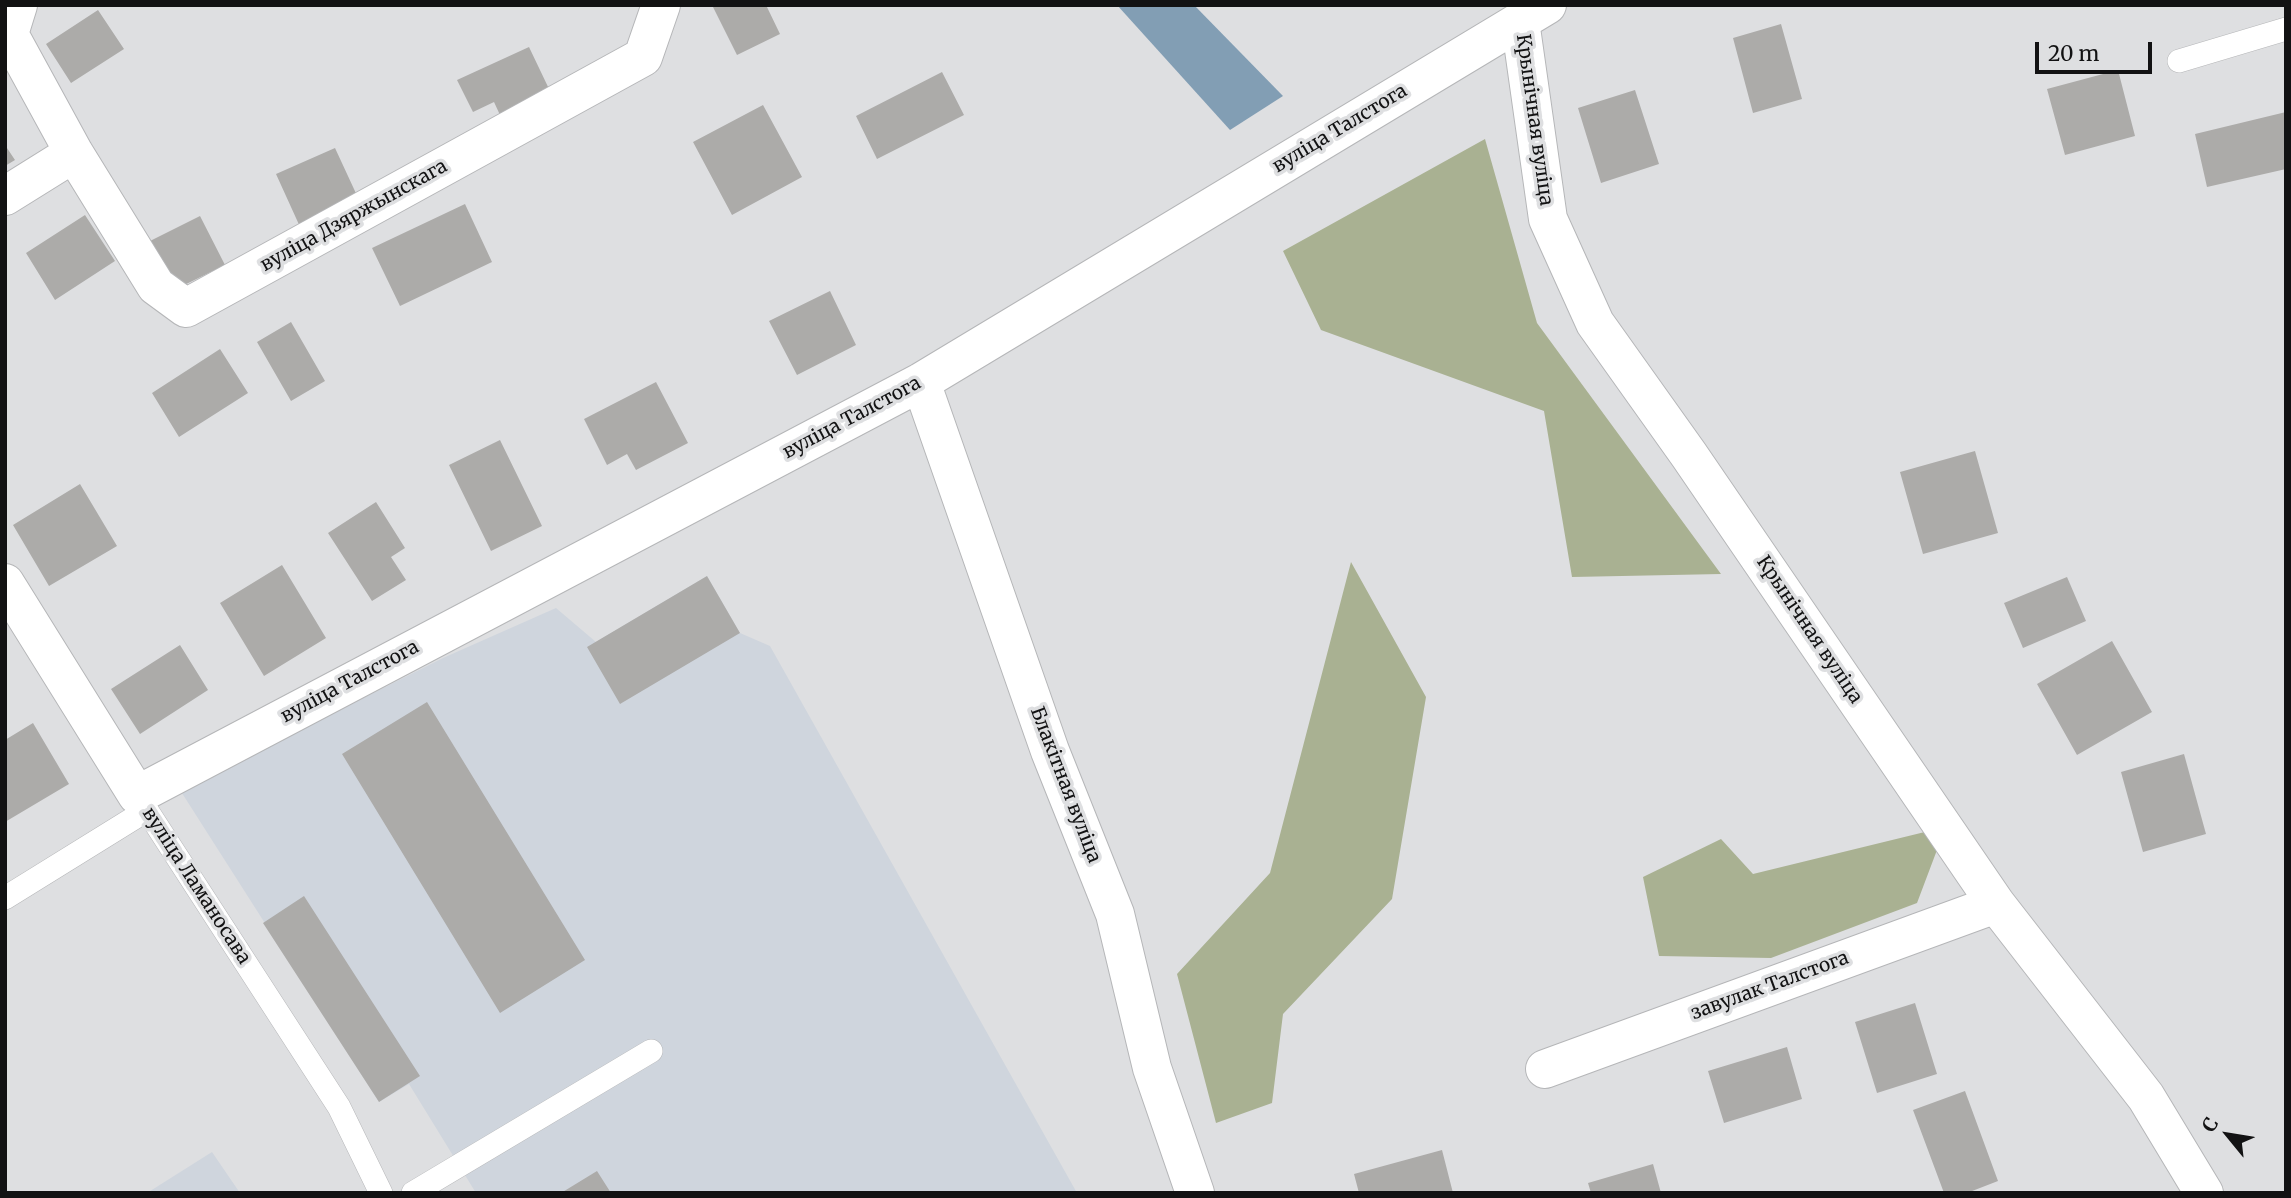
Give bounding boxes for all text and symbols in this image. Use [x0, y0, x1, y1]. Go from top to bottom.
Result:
scale bar [2039, 28, 2156, 72]
street label: Крынічная вуліца [1511, 33, 1557, 207]
text: 20 m [2048, 40, 2099, 67]
street label: вуліца Талстога [1269, 80, 1411, 178]
street label: вуліца Дзяржынскага [257, 155, 451, 277]
street label: вуліца Талстога [779, 372, 925, 464]
street label: Крынічная вуліца [1751, 552, 1867, 708]
street label: вуліца Талстога [277, 636, 423, 728]
street label: Блакітная вуліца [1025, 704, 1105, 866]
street label: вуліца Ламаносава [137, 803, 255, 969]
street label: завулак Талстога [1688, 947, 1852, 1025]
north arrow [2193, 1100, 2263, 1170]
text: С [2196, 1113, 2223, 1136]

